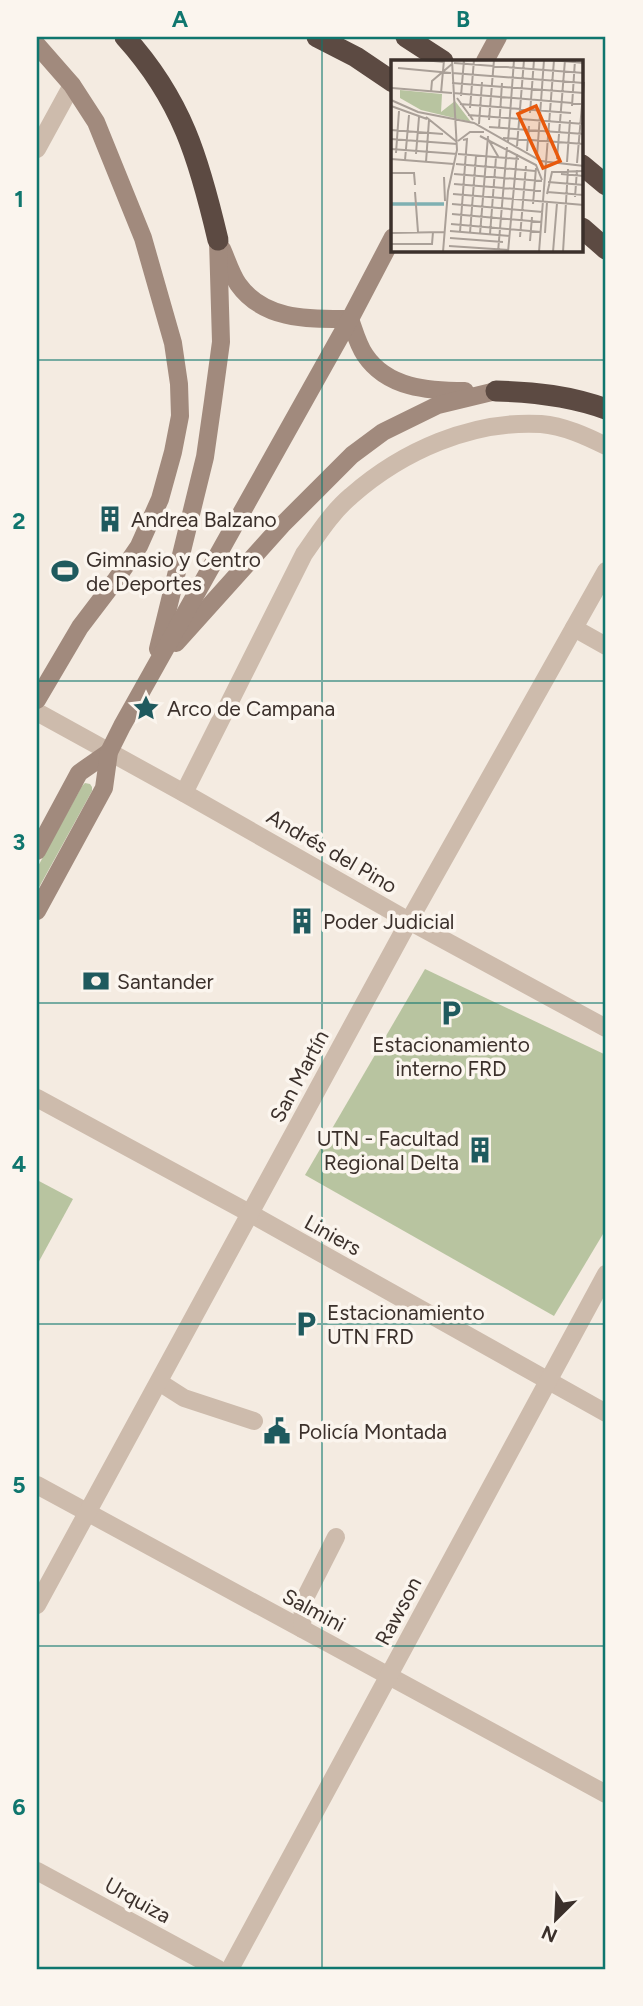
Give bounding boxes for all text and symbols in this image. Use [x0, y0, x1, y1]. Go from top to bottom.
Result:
text: A [172, 5, 189, 33]
text: B [456, 5, 470, 33]
inset map [391, 60, 584, 252]
text: 1 [14, 185, 24, 213]
building icon: Andrea Balzano [95, 504, 125, 534]
text: 2 [12, 507, 26, 535]
place label: Andrea Balzano [131, 507, 277, 532]
place label: Gimnasio y Centro de Deportes [86, 547, 261, 596]
sports icon: Gimnasio y Centro de Deportes [50, 556, 80, 586]
place icon: Arco de Campana [131, 693, 161, 723]
place label: Arco de Campana [167, 696, 335, 721]
street label: Andrés del Pino [262, 804, 402, 898]
text: 3 [13, 828, 25, 856]
building icon: Poder Judicial [287, 906, 317, 936]
place label: Poder Judicial [323, 909, 454, 934]
bank icon: Santander [81, 966, 111, 996]
place label: Santander [117, 969, 214, 994]
parking icon: Estacionamiento interno FRD [436, 998, 466, 1028]
street label: San Martín [264, 1026, 334, 1126]
place label: Estacionamiento interno FRD [372, 1032, 530, 1081]
place label: UTN - Facultad Regional Delta [317, 1126, 459, 1175]
building icon: UTN - Facultad Regional Delta [465, 1135, 495, 1165]
text: 4 [12, 1150, 26, 1178]
street label: Liniers [300, 1209, 366, 1261]
place label: Estacionamiento UTN FRD [327, 1300, 485, 1349]
parking icon: Estacionamiento UTN FRD [291, 1309, 321, 1339]
public building icon: Policía Montada [262, 1416, 292, 1446]
place label: Policía Montada [298, 1419, 447, 1444]
text: 5 [12, 1471, 26, 1499]
street label: Rawson [370, 1573, 426, 1649]
street label: Salmini [278, 1583, 350, 1637]
text: 6 [12, 1793, 26, 1821]
street label: Urquiza [101, 1872, 175, 1928]
north arrow [520, 1884, 590, 1954]
text: N [538, 1921, 561, 1948]

